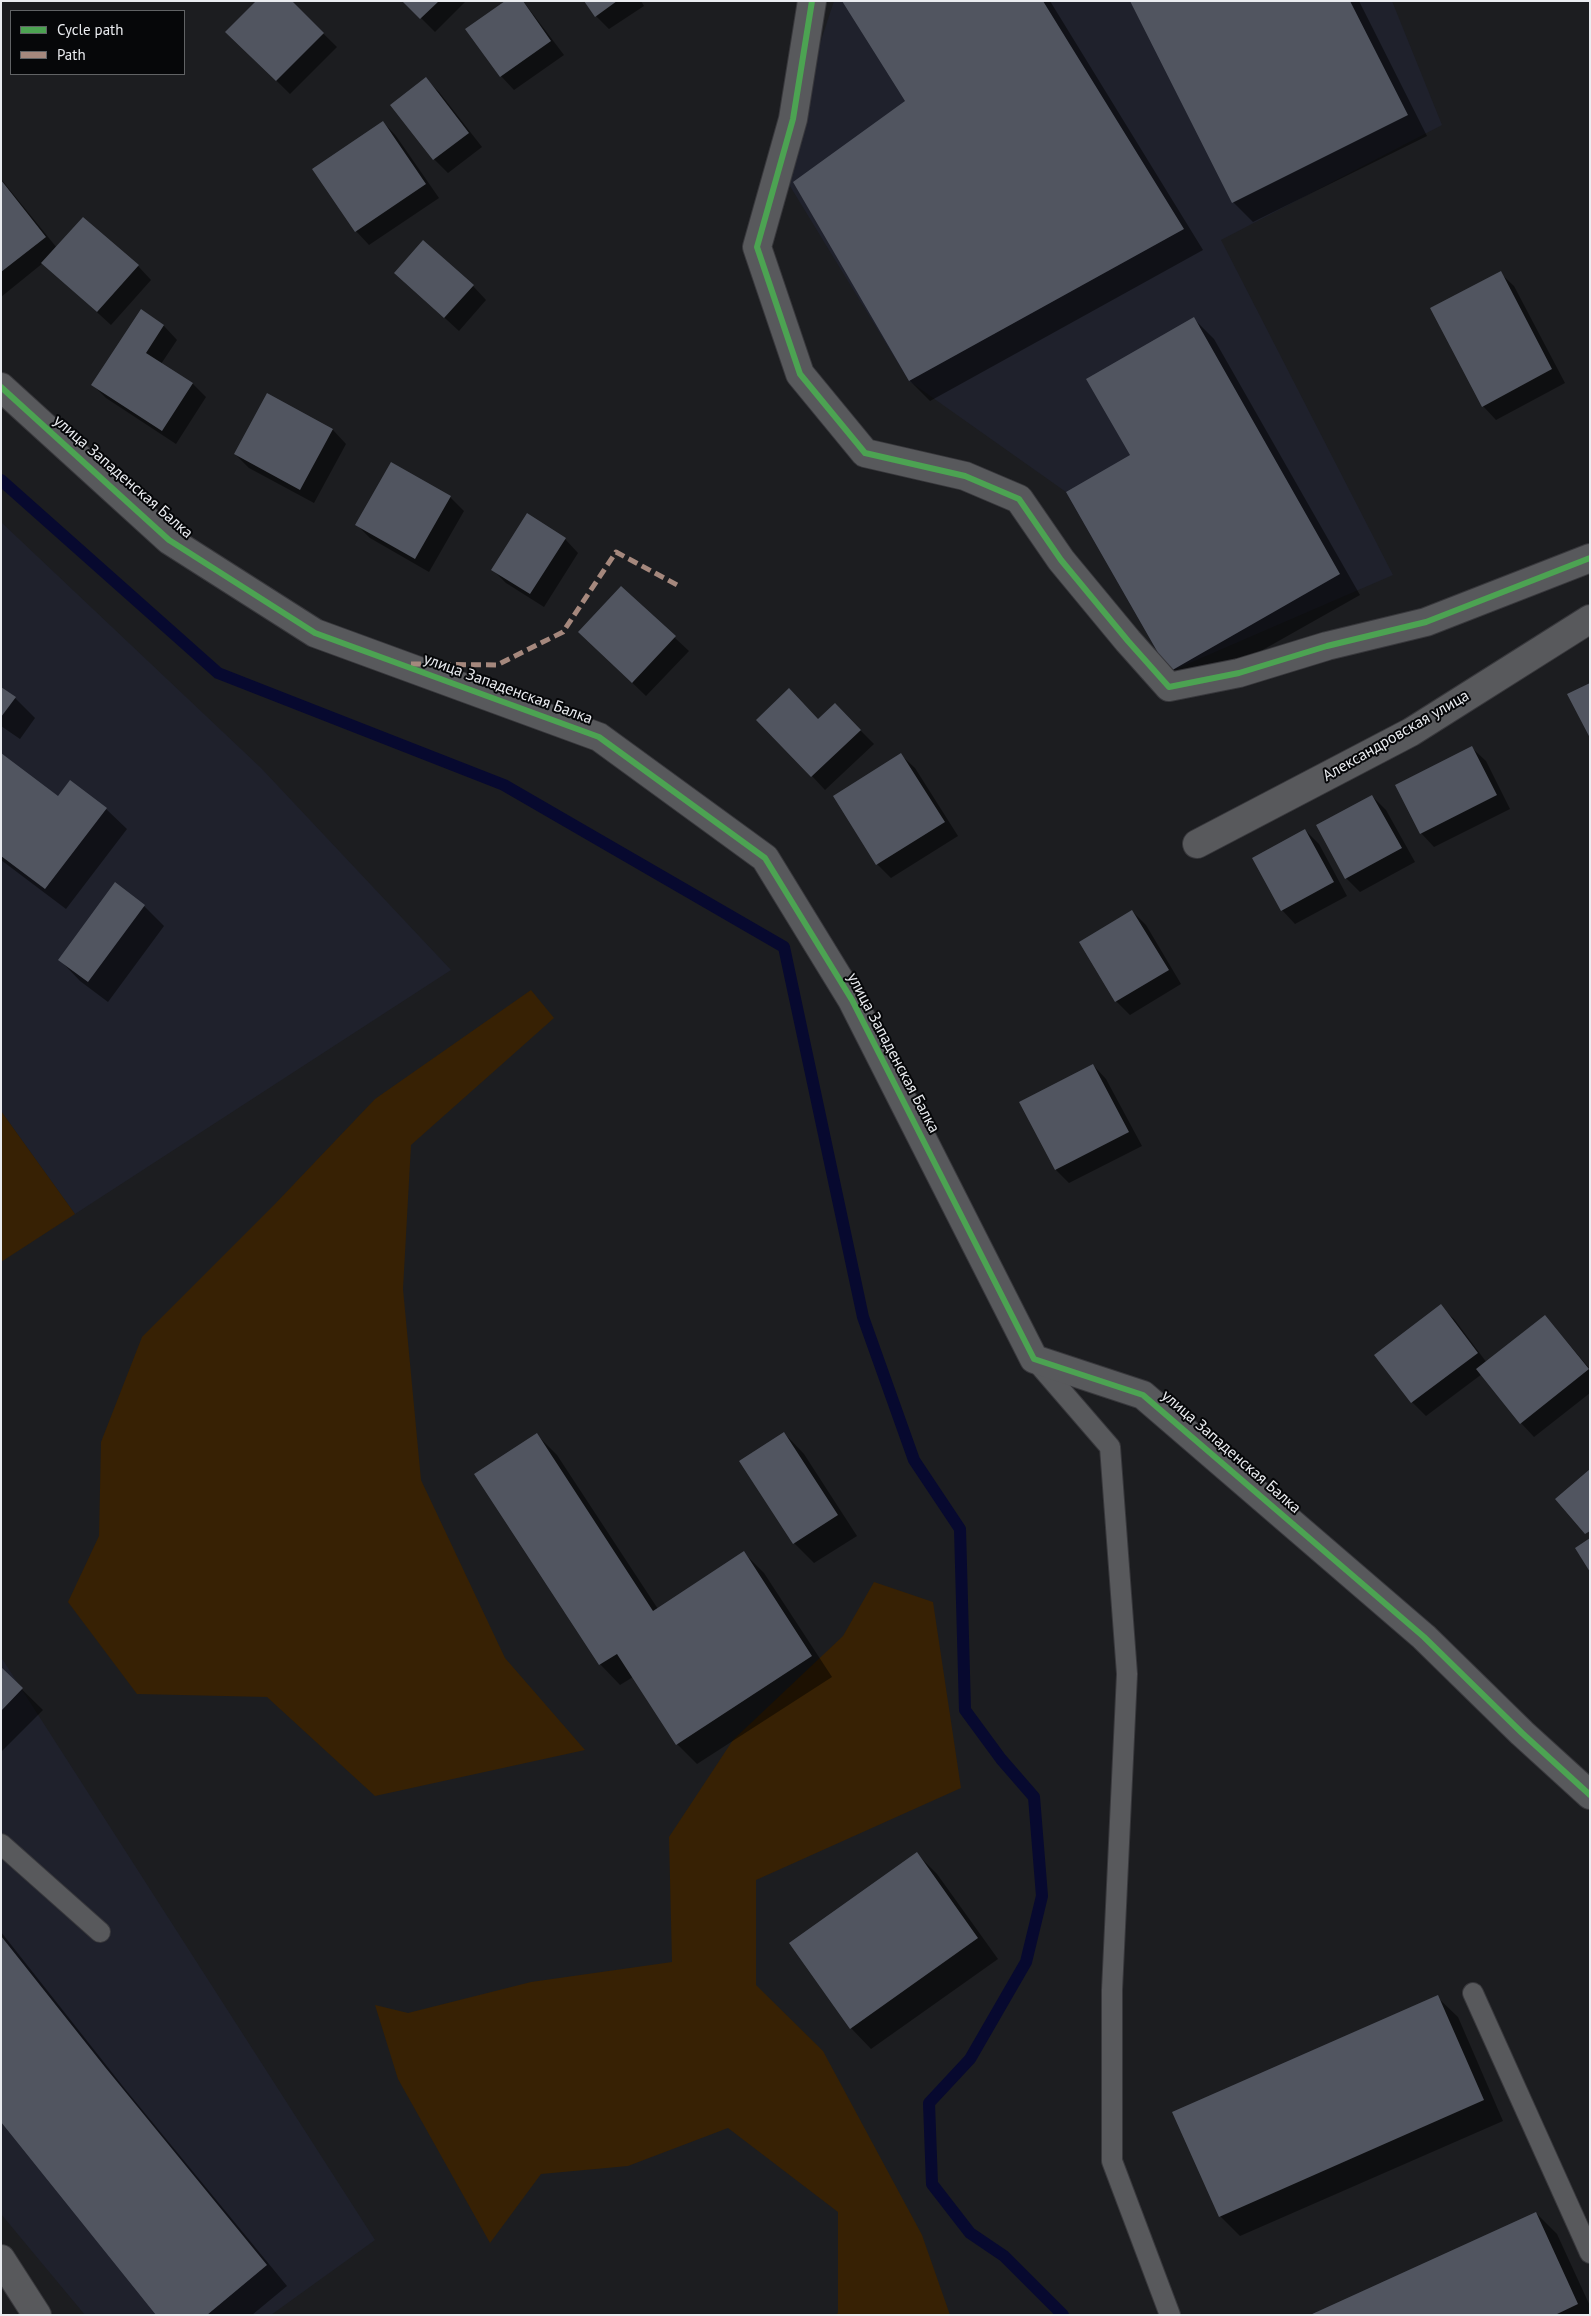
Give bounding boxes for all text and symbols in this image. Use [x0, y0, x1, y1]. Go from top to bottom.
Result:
legend [10, 10, 185, 75]
text: Cycle path [57, 20, 123, 39]
text: Path [57, 45, 86, 64]
street label: улица Западенская Балка [49, 411, 197, 543]
street label: улица Западенская Балка [421, 649, 595, 729]
street label: Александровская улица [1319, 686, 1473, 786]
street label: улица Западенская Балка [843, 970, 943, 1136]
street label: улица Западенская Балка [1157, 1386, 1305, 1518]

